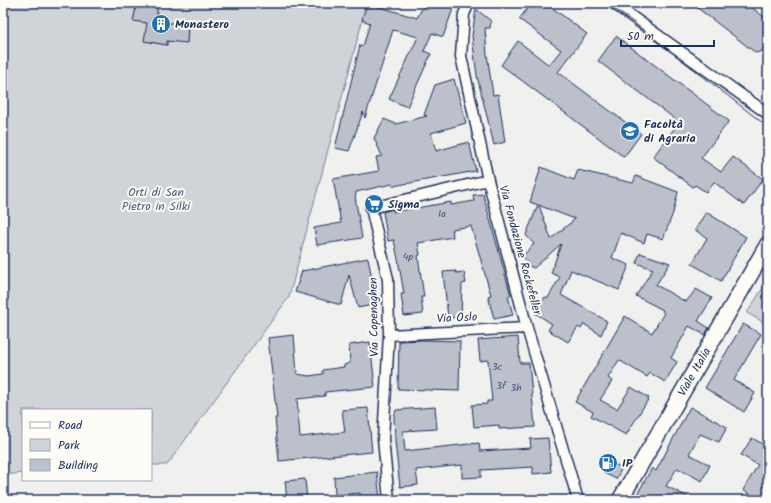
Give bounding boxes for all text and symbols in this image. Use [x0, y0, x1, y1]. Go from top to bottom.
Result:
building icon: Monastero [150, 13, 172, 35]
place label: Monastero [175, 15, 230, 34]
scale bar [621, 22, 714, 48]
text: 50 m [627, 27, 654, 46]
place label: Facoltà di Agraria [644, 115, 696, 148]
school or university icon: Facoltà di Agraria [619, 120, 641, 142]
park label: Orti di San Pietro in Silki [122, 183, 191, 216]
street label: Via Fondazione Rockefeller [494, 183, 547, 318]
supermarket icon: Sigma [363, 193, 385, 215]
place label: Sigma [388, 195, 419, 214]
house number: 1a [438, 206, 446, 222]
house number: 4p [403, 249, 413, 265]
street label: Via Copenaghen [364, 277, 384, 357]
street label: Via Oslo [436, 307, 478, 329]
street label: Viale Italia [672, 344, 716, 400]
house number: 3c [492, 359, 503, 375]
house number: 3f [496, 378, 507, 394]
house number: 3h [510, 380, 522, 396]
legend [22, 409, 152, 481]
text: Road [58, 416, 83, 435]
text: Park [58, 436, 80, 455]
fuel station icon: IP [597, 452, 619, 474]
place label: IP [622, 454, 633, 473]
text: Building [58, 456, 98, 475]

